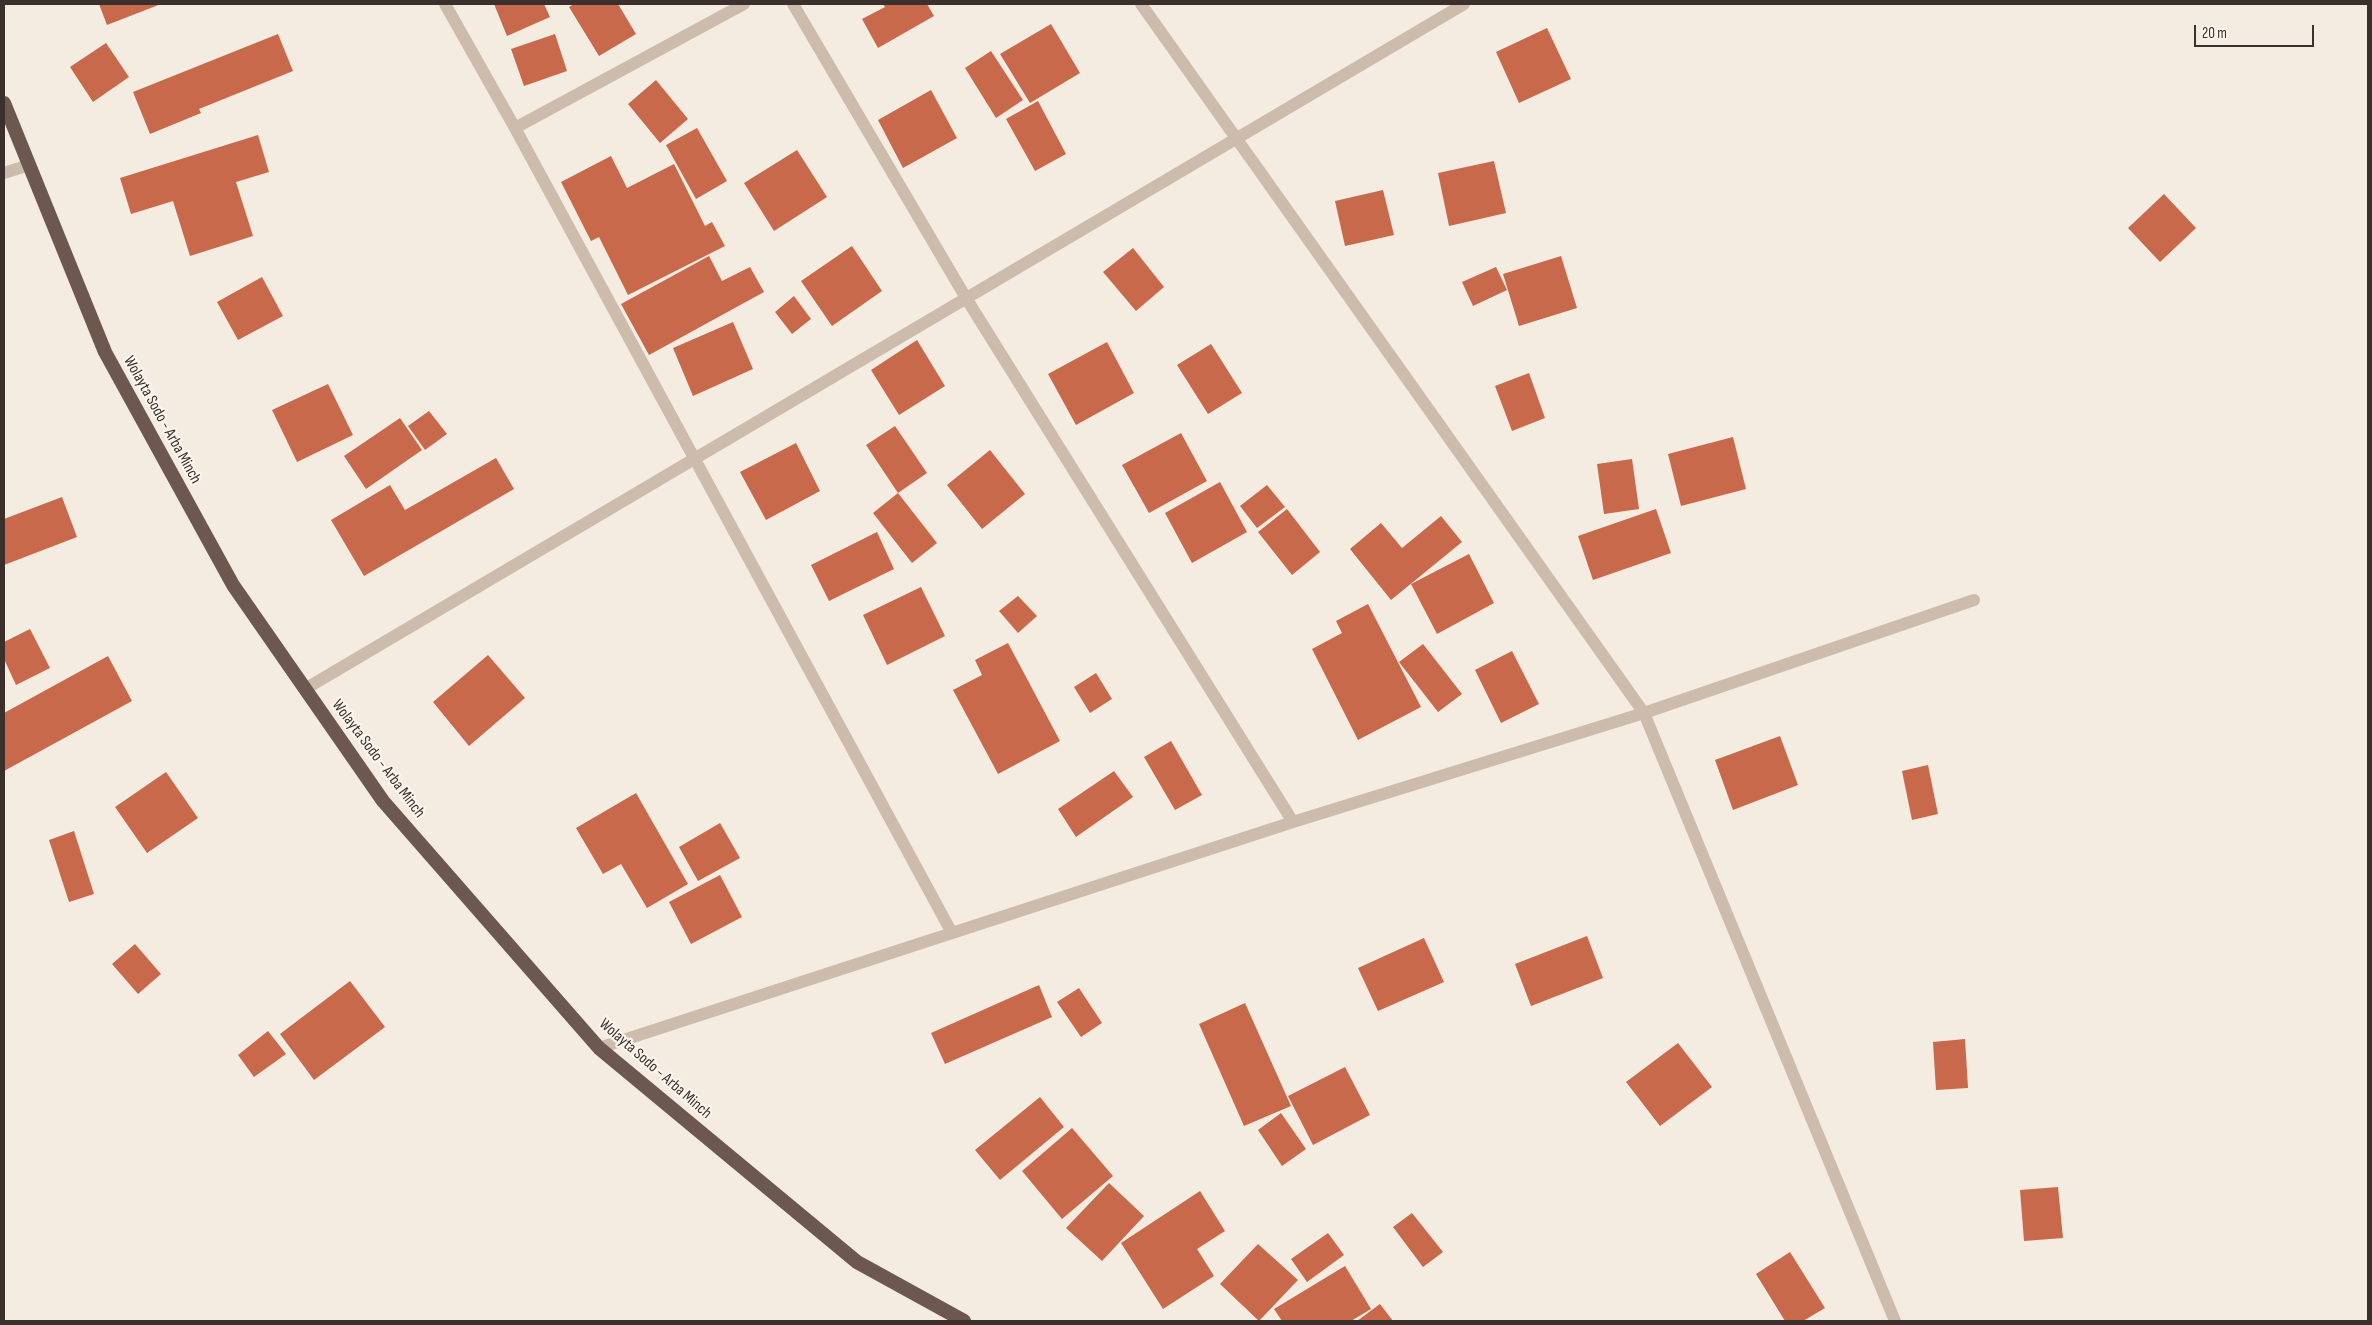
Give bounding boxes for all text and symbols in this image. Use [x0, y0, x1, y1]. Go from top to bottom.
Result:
scale bar [2197, 15, 2317, 47]
text: 20 m [2202, 24, 2227, 43]
street label: Wolayta Sodo - Arba Minch [119, 353, 205, 487]
street label: Wolayta Sodo - Arba Minch [327, 696, 429, 822]
street label: Wolayta Sodo - Arba Minch [595, 1015, 715, 1123]

